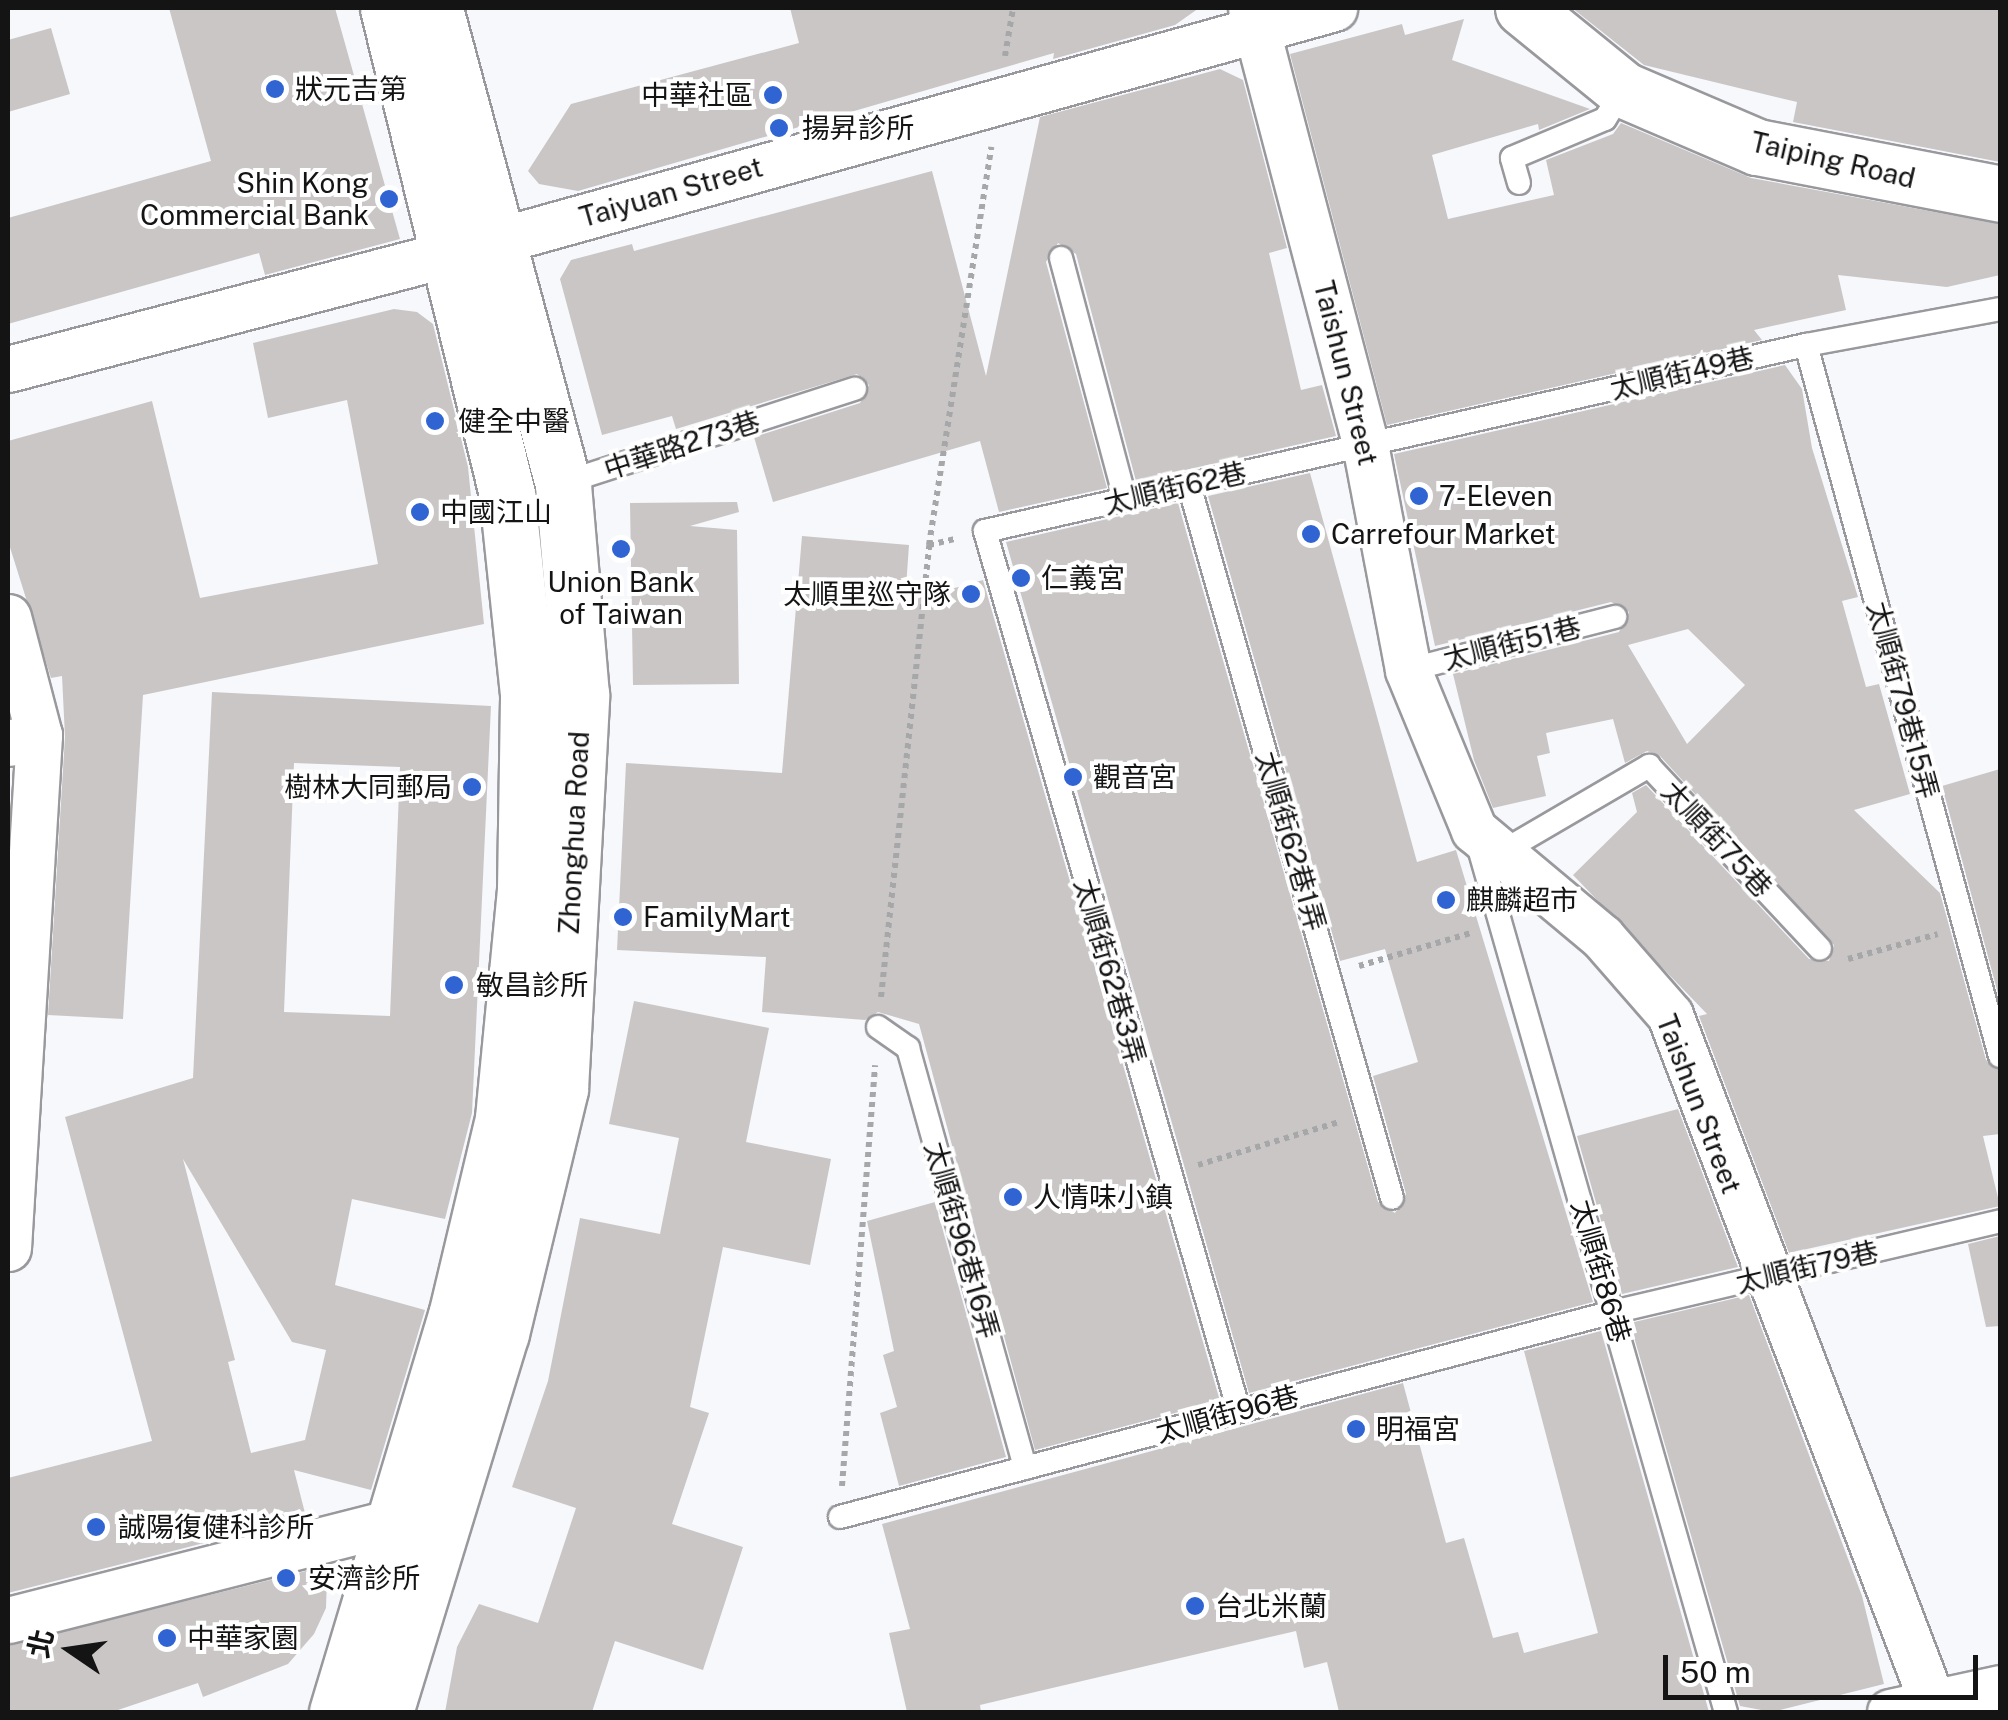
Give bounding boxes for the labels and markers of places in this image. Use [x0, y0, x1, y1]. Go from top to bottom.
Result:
place label: 狀元吉第 [295, 72, 407, 106]
marker: 狀元吉第 [264, 78, 286, 100]
place label: 中華社區 [641, 78, 753, 112]
marker: 中華社區 [762, 84, 784, 106]
place label: 揚昇診所 [802, 111, 914, 145]
marker: 揚昇診所 [766, 115, 792, 141]
place label: Shin Kong Commercial Bank [140, 166, 369, 232]
marker: Shin Kong Commercial Bank [378, 188, 400, 210]
place label: 健全中醫 [458, 404, 570, 438]
marker: 健全中醫 [422, 408, 448, 434]
place label: 7-Eleven [1439, 479, 1553, 513]
marker: 7-Eleven [1408, 485, 1430, 507]
place label: 中國江山 [440, 495, 552, 529]
marker: 中國江山 [409, 501, 431, 523]
place label: Carrefour Market [1331, 517, 1556, 551]
marker: Carrefour Market [1300, 523, 1322, 545]
marker: Union Bank of Taiwan [610, 538, 632, 560]
place label: 仁義宮 [1041, 561, 1125, 595]
place label: Union Bank of Taiwan [547, 565, 695, 631]
marker: 仁義宮 [1010, 567, 1032, 589]
place label: 太順里巡守隊 [783, 577, 951, 611]
marker: 太順里巡守隊 [960, 583, 982, 605]
place label: 觀音宮 [1093, 760, 1177, 794]
marker: 觀音宮 [1062, 766, 1084, 788]
place label: 樹林大同郵局 [284, 770, 452, 804]
marker: 樹林大同郵局 [461, 776, 483, 798]
place label: 麒麟超市 [1466, 883, 1578, 917]
marker: 麒麟超市 [1435, 889, 1457, 911]
place label: FamilyMart [643, 900, 791, 934]
marker: FamilyMart [612, 906, 634, 928]
place label: 敏昌診所 [476, 968, 588, 1002]
marker: 敏昌診所 [441, 972, 467, 998]
place label: 人情味小鎮 [1033, 1180, 1173, 1214]
marker: 人情味小鎮 [1002, 1186, 1024, 1208]
place label: 明福宮 [1376, 1412, 1460, 1446]
marker: 明福宮 [1345, 1418, 1367, 1440]
place label: 誠陽復健科診所 [118, 1510, 314, 1544]
marker: 誠陽復健科診所 [83, 1514, 109, 1540]
place label: 安濟診所 [308, 1561, 420, 1595]
marker: 安濟診所 [273, 1565, 299, 1591]
place label: 台北米蘭 [1215, 1589, 1327, 1623]
marker: 台北米蘭 [1184, 1595, 1206, 1617]
place label: 中華家園 [187, 1621, 299, 1655]
marker: 中華家園 [156, 1627, 178, 1649]

